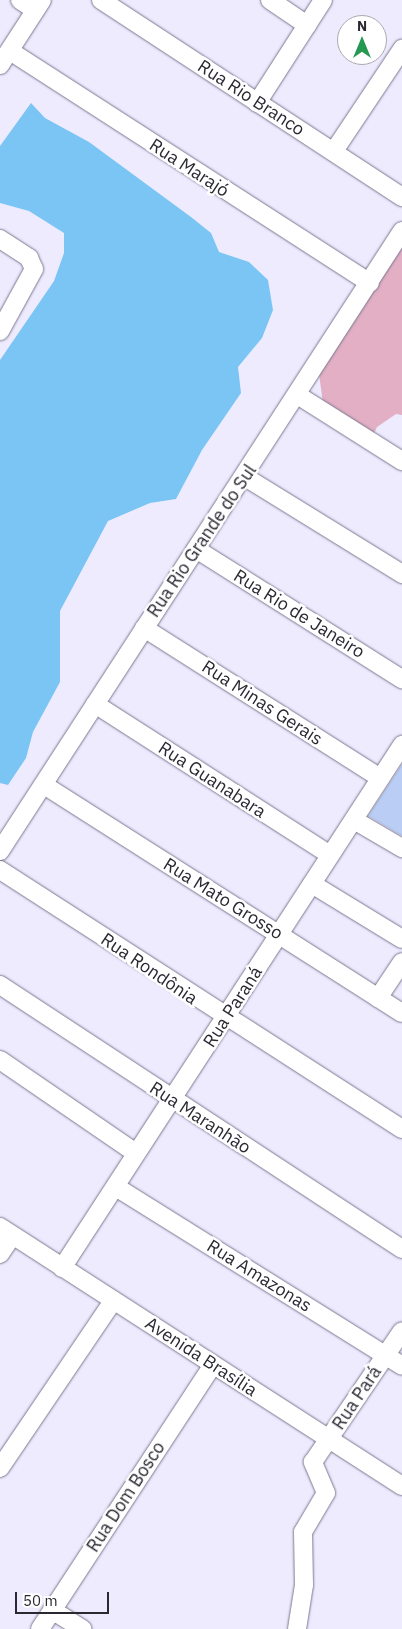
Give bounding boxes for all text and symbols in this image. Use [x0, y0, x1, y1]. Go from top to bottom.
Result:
north arrow [337, 15, 387, 65]
text: N [357, 17, 367, 35]
street label: Rua Rio Branco [193, 55, 309, 141]
street label: Rua Marajó [145, 134, 233, 202]
street label: Rua Rio Grande do Sul [143, 460, 261, 622]
street label: Rua Rio de Janeiro [229, 565, 369, 663]
street label: Rua Minas Gerais [198, 656, 326, 750]
street label: Rua Guanabara [154, 737, 270, 823]
street label: Rua Mato Grosso [159, 854, 287, 944]
street label: Rua Rondônia [97, 929, 201, 1009]
street label: Rua Paraná [199, 963, 267, 1051]
street label: Rua Maranhão [145, 1077, 255, 1159]
street label: Rua Amazonas [203, 1235, 315, 1317]
street label: Avenida Brasília [141, 1313, 261, 1401]
street label: Rua Pará [328, 1362, 386, 1434]
street label: Rua Dom Bosco [82, 1438, 170, 1556]
scale bar [18, 1582, 111, 1614]
text: 50 m [23, 1591, 58, 1610]

